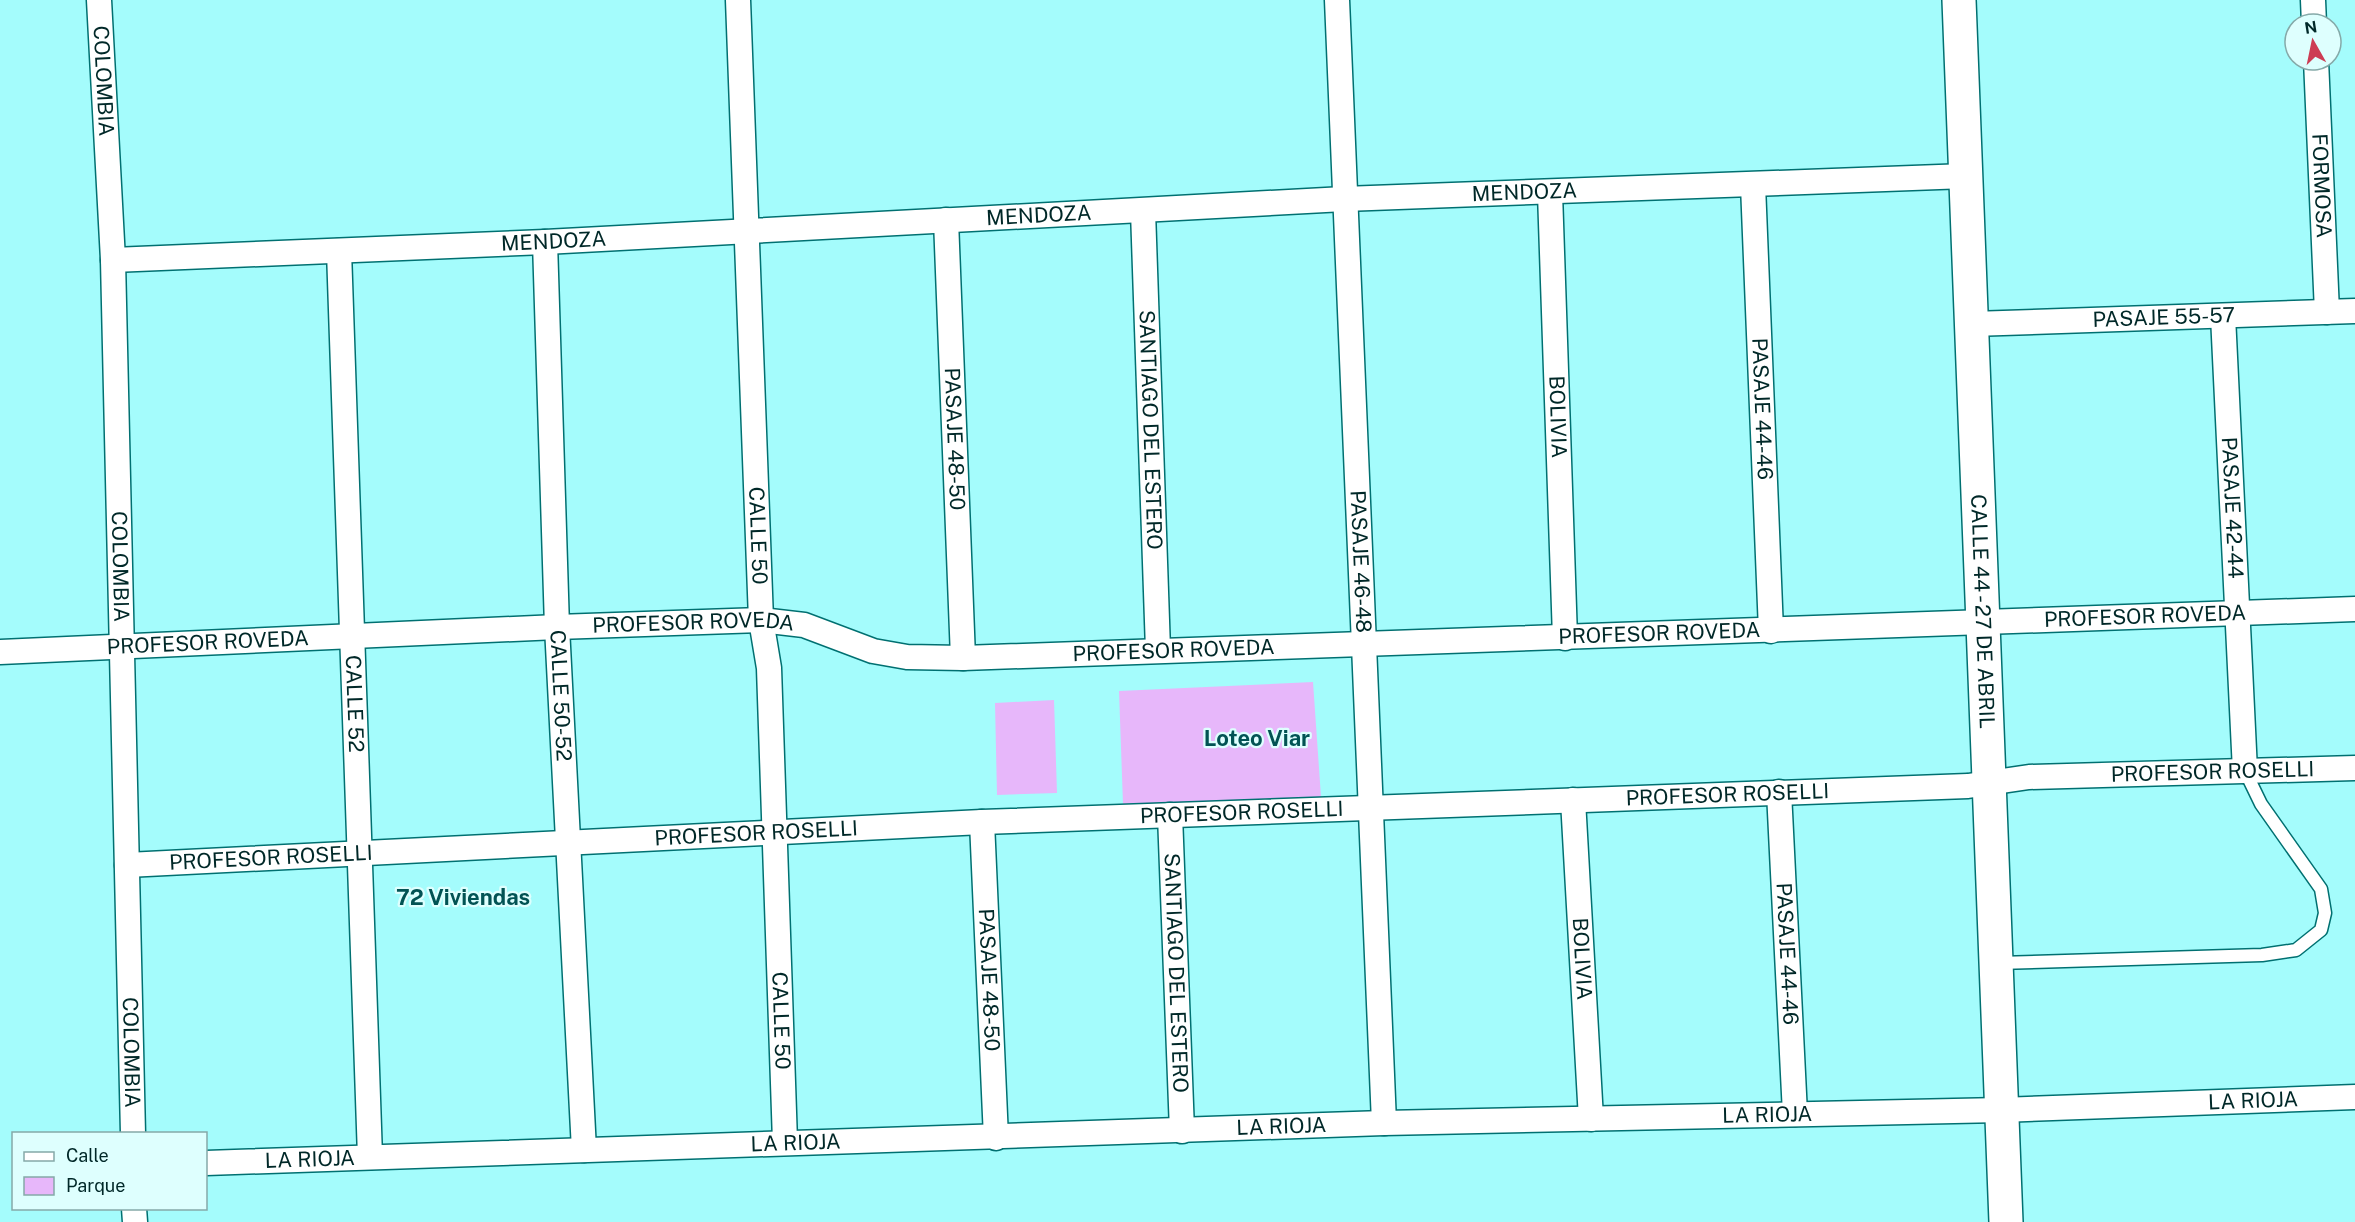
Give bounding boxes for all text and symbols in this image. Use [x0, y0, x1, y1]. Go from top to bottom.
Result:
north arrow [2283, 12, 2343, 72]
text: N [2303, 17, 2318, 38]
street label: COLOMBIA [88, 25, 119, 137]
street label: FORMOSA [2307, 133, 2337, 239]
street label: MENDOZA [1471, 177, 1578, 206]
street label: MENDOZA [986, 200, 1092, 230]
street label: MENDOZA [500, 226, 607, 256]
street label: PASAJE 55-57 [2092, 302, 2236, 332]
street label: SANTIAGO DEL ESTERO [1134, 310, 1168, 550]
street label: PASAJE 44-46 [1747, 337, 1778, 480]
street label: PASAJE 48-50 [940, 367, 970, 511]
street label: BOLIVIA [1544, 375, 1572, 459]
street label: PASAJE 42-44 [2217, 436, 2249, 579]
street label: CALLE 50 [744, 486, 773, 585]
street label: PASAJE 46-48 [1346, 490, 1376, 633]
street label: CALLE 44 - 27 DE ABRIL [1966, 494, 2000, 729]
street label: COLOMBIA [107, 511, 134, 622]
street label: PROFESOR ROVEDA [2044, 600, 2247, 632]
street label: PROFESOR ROVEDA [592, 607, 796, 638]
street label: PROFESOR ROVEDA [1558, 617, 1761, 649]
street label: PROFESOR ROVEDA [106, 625, 309, 659]
street label: CALLE 50-52 [545, 629, 577, 762]
street label: PROFESOR ROVEDA [1072, 634, 1275, 666]
street label: CALLE 52 [341, 655, 369, 753]
district label: Loteo Viar [1204, 725, 1310, 751]
street label: PROFESOR ROSELLI [2110, 756, 2315, 787]
street label: PROFESOR ROSELLI [1625, 778, 1830, 810]
street label: PROFESOR ROSELLI [1139, 796, 1344, 828]
street label: PROFESOR ROSELLI [654, 815, 859, 850]
street label: PROFESOR ROSELLI [168, 840, 373, 875]
street label: SANTIAGO DEL ESTERO [1159, 853, 1194, 1093]
street label: PASAJE 44-46 [1772, 882, 1804, 1026]
district label: 72 Viviendas [396, 884, 530, 910]
street label: PASAJE 48-50 [974, 908, 1005, 1052]
street label: BOLIVIA [1568, 917, 1597, 1001]
street label: CALLE 50 [767, 971, 796, 1070]
street label: COLOMBIA [118, 997, 145, 1108]
street label: LA RIOJA [2207, 1086, 2299, 1114]
street label: LA RIOJA [1722, 1101, 1813, 1128]
street label: LA RIOJA [1236, 1112, 1327, 1140]
street label: LA RIOJA [750, 1128, 841, 1157]
legend [12, 1132, 207, 1210]
text: Calle [66, 1145, 109, 1166]
street label: LA RIOJA [264, 1145, 355, 1173]
text: Parque [66, 1175, 126, 1196]

